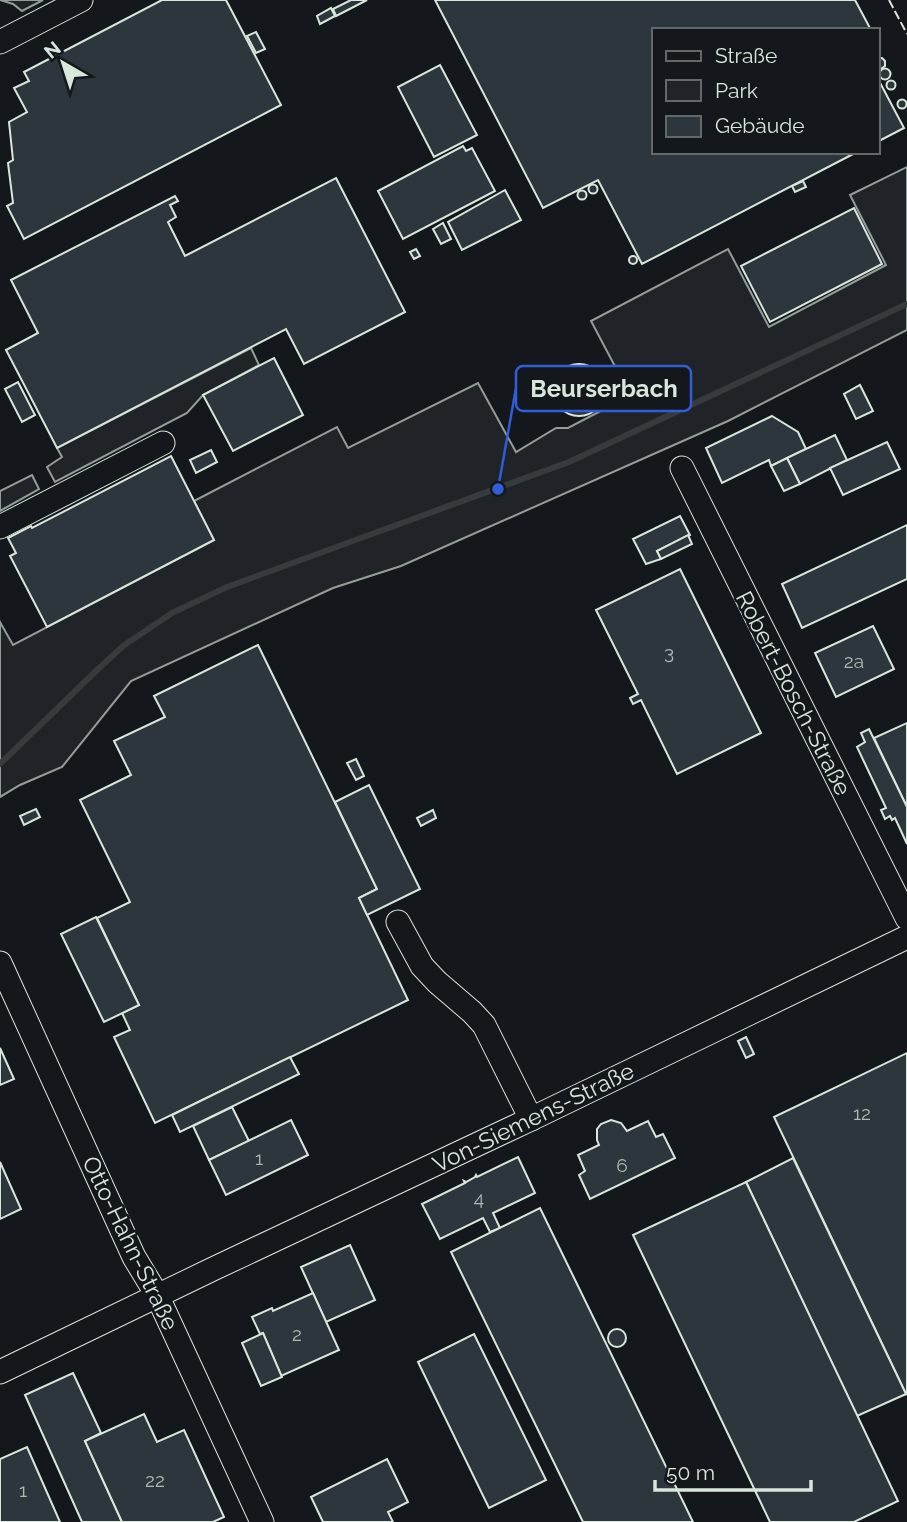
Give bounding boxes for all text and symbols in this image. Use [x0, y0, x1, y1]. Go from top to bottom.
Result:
north arrow [28, 28, 98, 98]
legend [652, 28, 879, 154]
text: N [40, 37, 65, 63]
text: Straße [715, 43, 777, 68]
text: Park [715, 78, 758, 103]
text: Gebäude [715, 113, 805, 138]
callout: Beurserbach [516, 366, 691, 411]
text: Beurserbach [530, 374, 678, 403]
street label: Robert-Bosch-Straße [731, 586, 857, 800]
house number: 3 [664, 641, 674, 663]
house number: 2a [844, 650, 864, 672]
street label: Von-Siemens-Straße [428, 1057, 638, 1177]
house number: 12 [853, 1102, 871, 1124]
house number: 1 [255, 1147, 263, 1169]
street label: Otto-Hahn-Straße [77, 1152, 185, 1334]
house number: 6 [616, 1154, 628, 1176]
house number: 4 [474, 1187, 484, 1209]
house number: 2 [292, 1323, 302, 1345]
scale bar [655, 1448, 811, 1492]
text: 50 m [666, 1460, 715, 1485]
house number: 22 [145, 1469, 165, 1491]
house number: 1 [19, 1479, 27, 1501]

